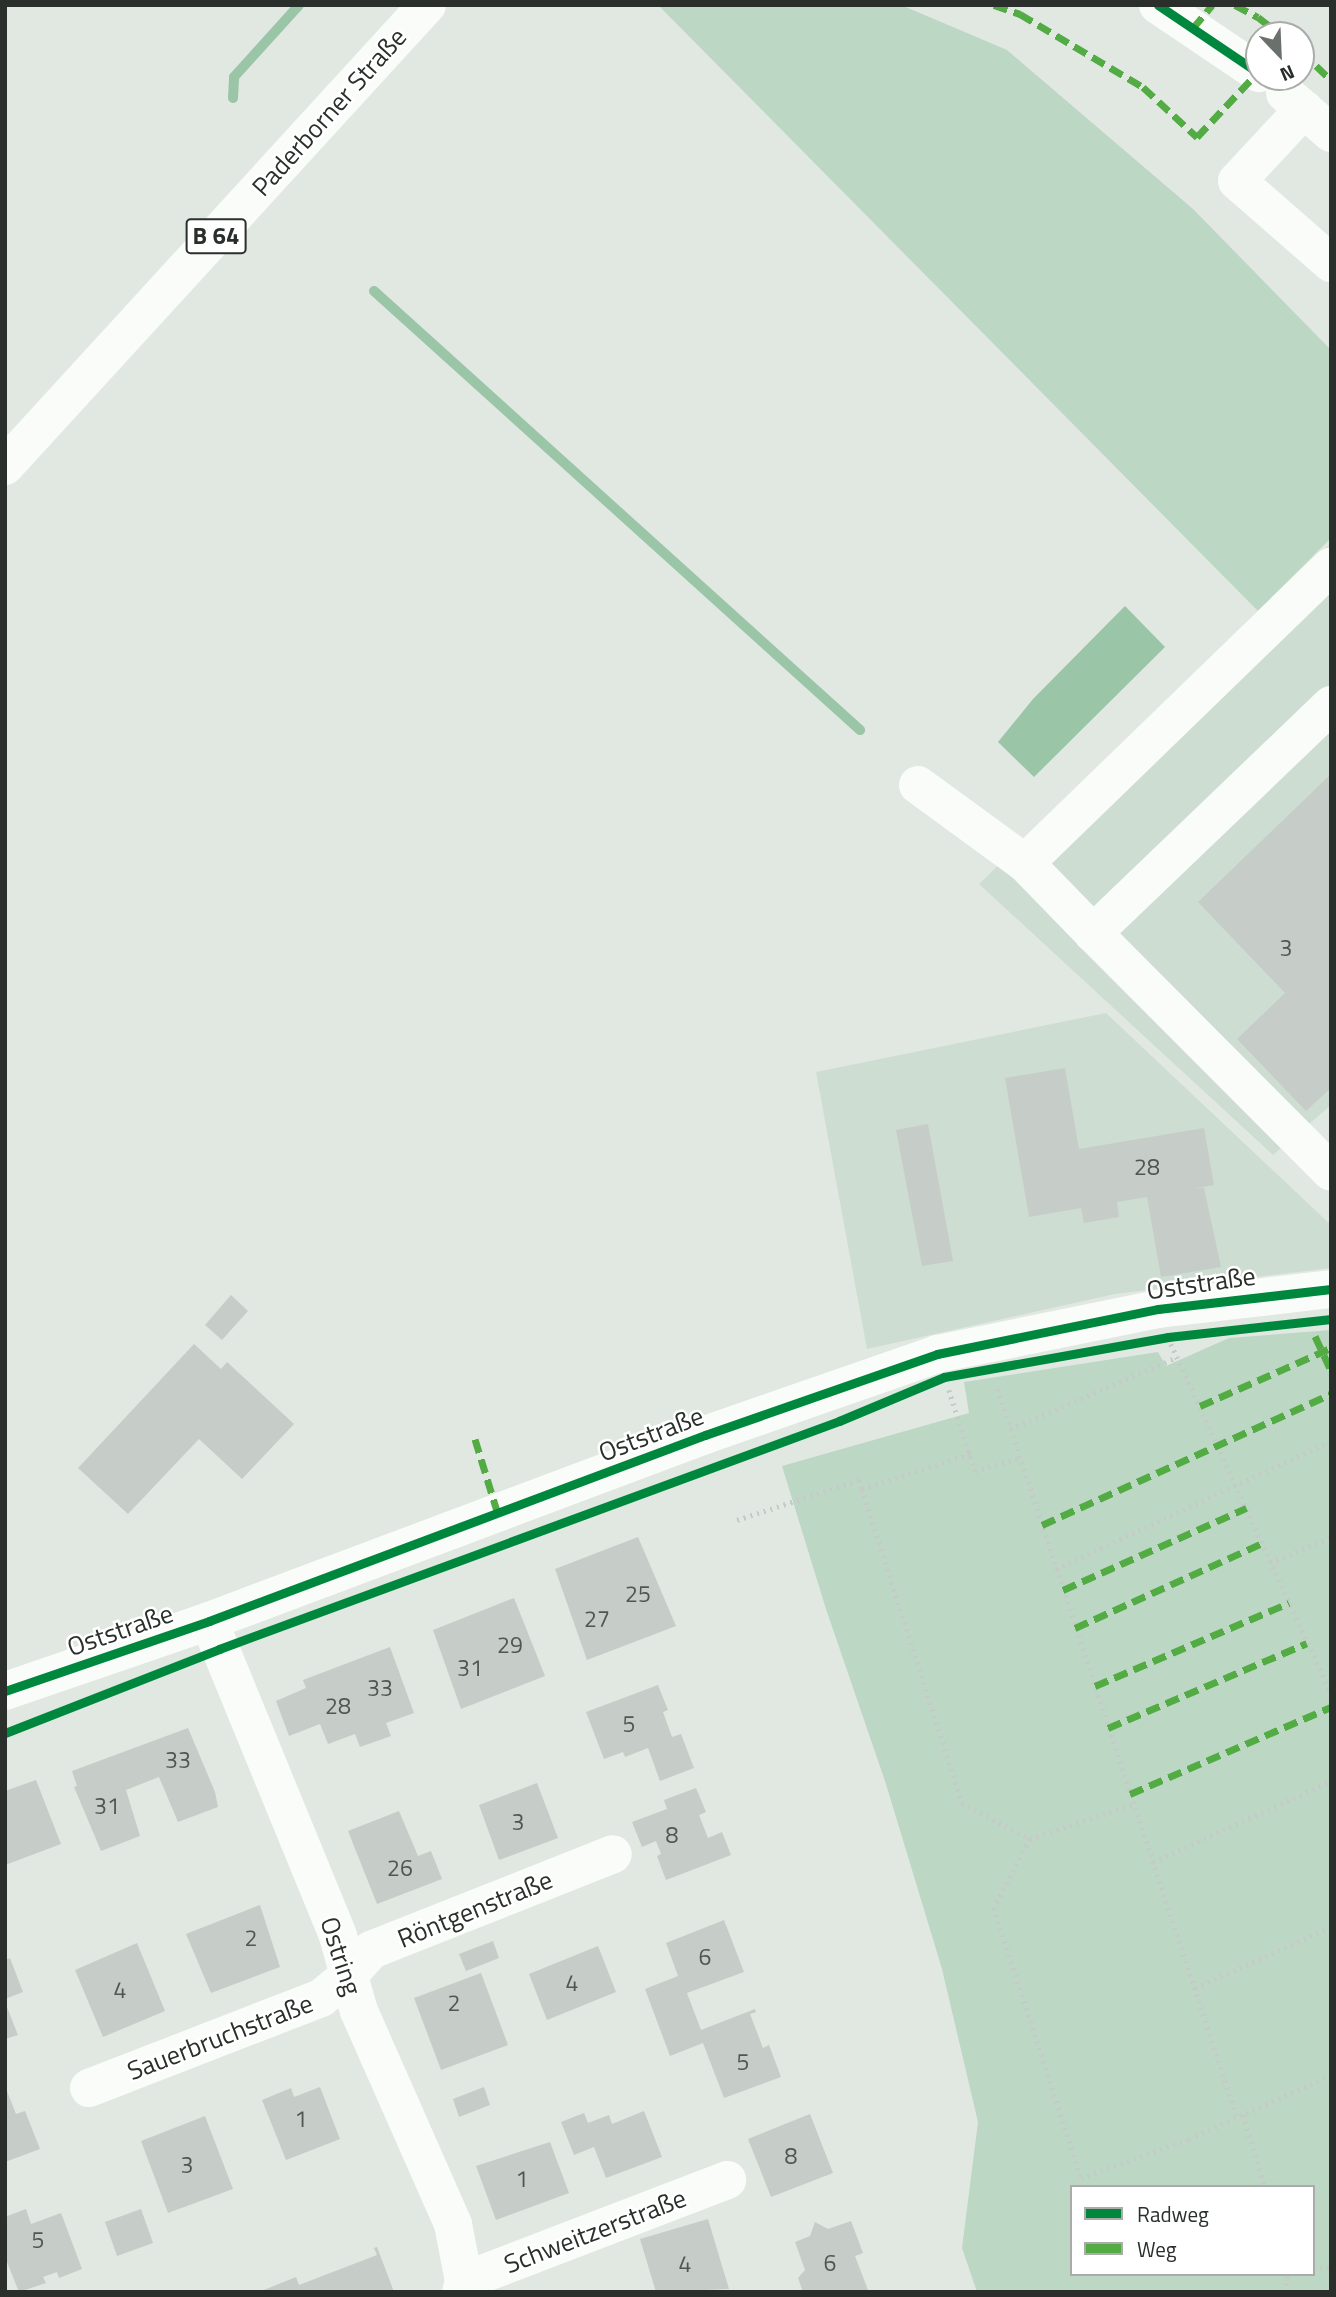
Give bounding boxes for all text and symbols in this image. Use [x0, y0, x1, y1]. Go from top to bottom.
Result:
north arrow [1245, 21, 1315, 91]
street label: Paderborner Straße [245, 22, 413, 202]
text: N [1276, 58, 1299, 90]
road number: B 64 [184, 216, 248, 256]
house number: 3 [1280, 934, 1292, 962]
house number: 28 [1134, 1153, 1160, 1181]
street label: Oststraße [1145, 1260, 1257, 1306]
street label: Oststraße [594, 1400, 708, 1468]
house number: 25 [625, 1580, 651, 1608]
street label: Oststraße [63, 1597, 177, 1663]
house number: 27 [584, 1605, 610, 1633]
house number: 29 [497, 1631, 523, 1659]
house number: 31 [457, 1654, 483, 1682]
house number: 33 [367, 1674, 393, 1702]
house number: 28 [325, 1692, 351, 1720]
house number: 5 [623, 1710, 635, 1738]
house number: 33 [165, 1746, 191, 1774]
house number: 31 [94, 1792, 120, 1820]
house number: 3 [512, 1808, 524, 1836]
house number: 8 [666, 1821, 678, 1849]
house number: 26 [387, 1854, 413, 1882]
street label: Röntgenstraße [393, 1864, 557, 1954]
street label: Ostring [314, 1913, 368, 1999]
house number: 2 [245, 1924, 257, 1952]
house number: 6 [699, 1943, 711, 1971]
house number: 4 [566, 1969, 578, 1997]
house number: 4 [114, 1976, 126, 2004]
street label: Sauerbruchstraße [123, 1987, 317, 2087]
house number: 2 [448, 1989, 460, 2017]
house number: 5 [737, 2048, 749, 2076]
house number: 1 [295, 2105, 307, 2133]
house number: 8 [785, 2142, 797, 2170]
house number: 3 [181, 2151, 193, 2179]
house number: 1 [516, 2165, 528, 2193]
street label: Schweitzerstraße [500, 2182, 690, 2280]
legend [1070, 2185, 1315, 2276]
text: Radweg [1137, 2198, 1209, 2230]
house number: 5 [32, 2226, 44, 2254]
text: Weg [1137, 2233, 1177, 2265]
house number: 6 [824, 2249, 836, 2277]
house number: 4 [679, 2250, 691, 2278]

